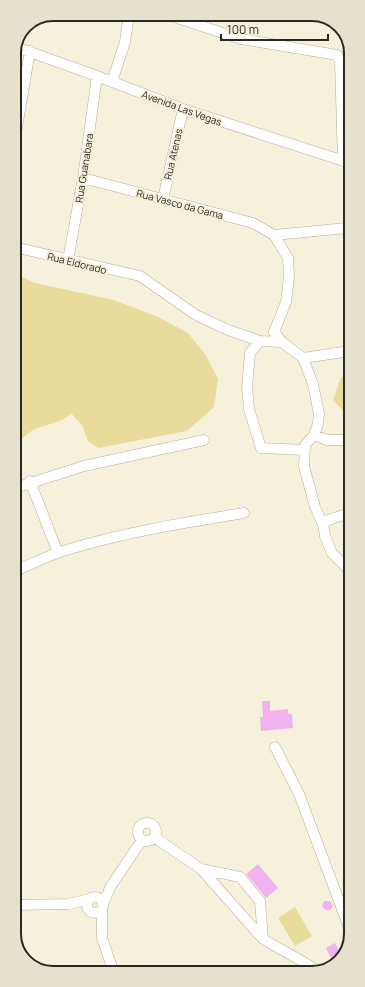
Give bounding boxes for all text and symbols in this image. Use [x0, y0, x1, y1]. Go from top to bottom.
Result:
scale bar [221, 16, 328, 42]
text: 100 m [227, 21, 259, 38]
street label: Avenida Las Vegas [140, 87, 224, 129]
street label: Rua Atenas [160, 127, 186, 181]
street label: Rua Guanabara [72, 132, 96, 204]
street label: Rua Vasco da Gama [135, 186, 225, 222]
street label: Rua Eldorado [46, 249, 108, 277]

